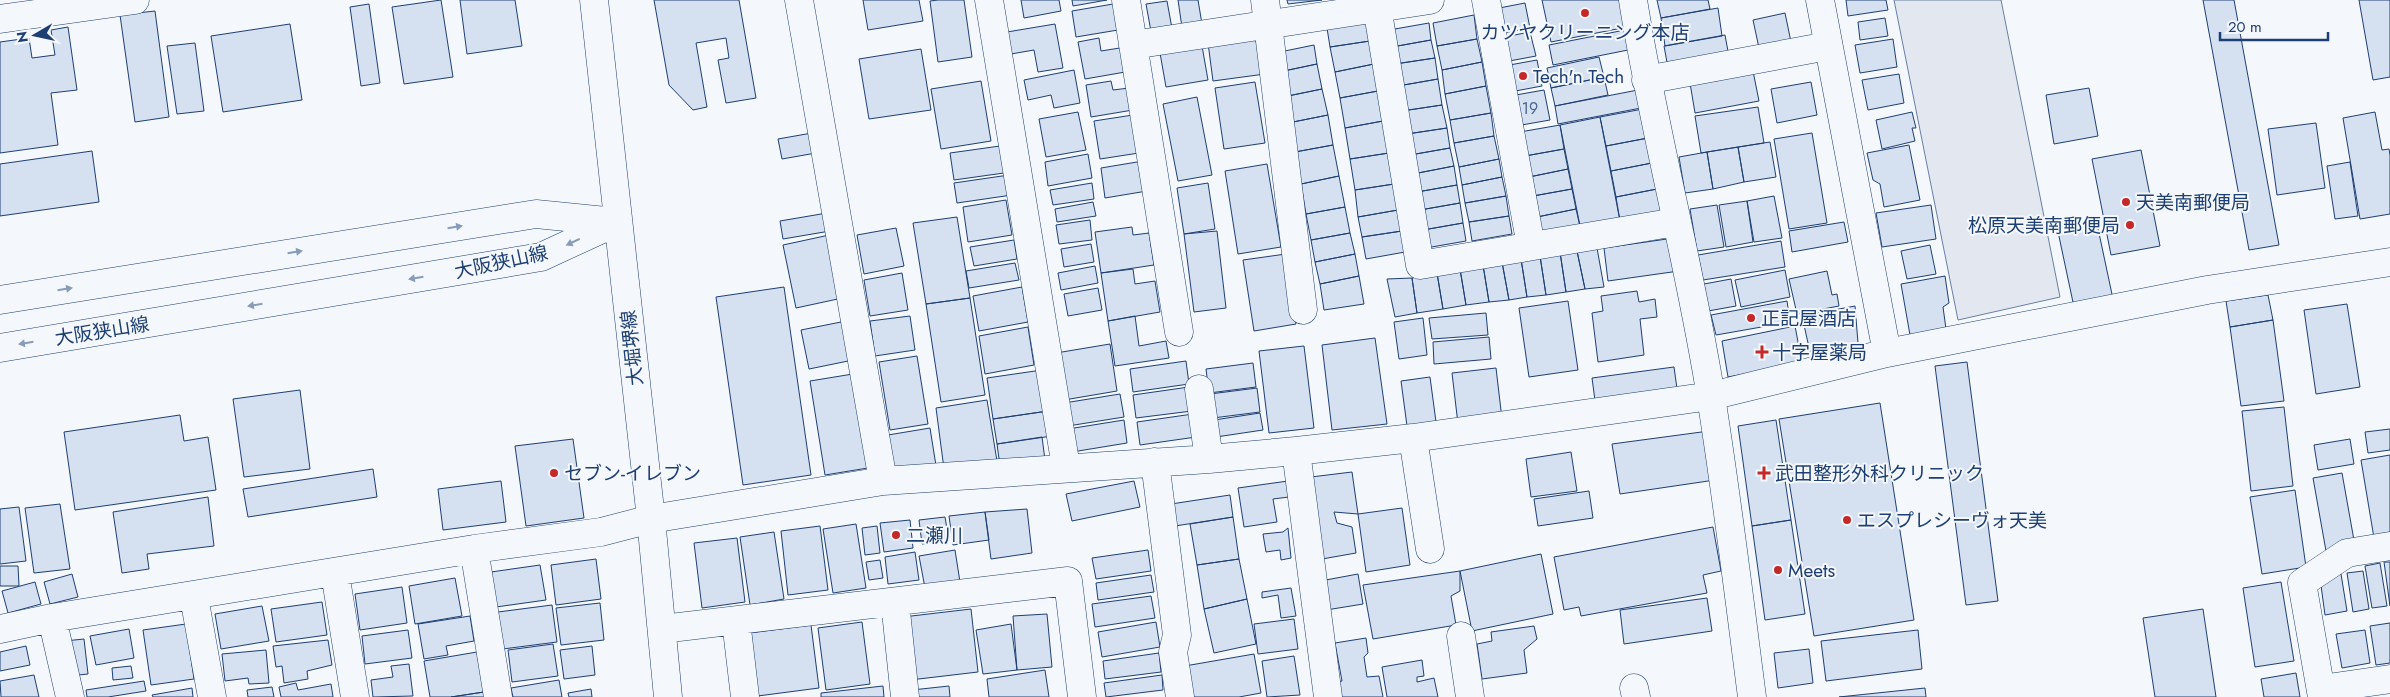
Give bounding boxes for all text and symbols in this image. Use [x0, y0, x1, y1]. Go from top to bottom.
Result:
marker: カツヤクリーニング本店 [1579, 7, 1591, 19]
north arrow [10, 10, 60, 60]
scale bar [2220, 10, 2328, 42]
text: 20 m [2228, 16, 2262, 38]
place label: カツヤクリーニング本店 [1480, 19, 1690, 46]
text: N [11, 30, 33, 44]
place label: Tech'n Tech [1533, 63, 1624, 90]
marker: Tech'n Tech [1517, 70, 1529, 82]
house number: 19 [1522, 97, 1538, 120]
place label: 天美南郵便局 [2136, 189, 2250, 216]
marker: 天美南郵便局 [2120, 196, 2132, 208]
place label: 松原天美南郵便局 [1968, 212, 2120, 239]
marker: 松原天美南郵便局 [2124, 219, 2136, 231]
one-way arrow [448, 222, 464, 230]
street label: 大阪狭山線 [452, 239, 550, 285]
one-way arrow [566, 239, 580, 247]
one-way arrow [287, 248, 303, 256]
one-way arrow [407, 275, 423, 283]
one-way arrow [58, 285, 74, 293]
one-way arrow [247, 301, 263, 309]
place label: 正記屋酒店 [1761, 305, 1856, 332]
street label: 大堀堺線 [615, 309, 649, 387]
street label: 大阪狭山線 [53, 310, 151, 352]
marker: 正記屋酒店 [1745, 312, 1757, 324]
place label: 十字屋薬局 [1772, 339, 1867, 366]
one-way arrow [18, 340, 34, 348]
marker: 十字屋薬局 [1756, 346, 1768, 358]
place label: セブン-イレブン [564, 460, 701, 487]
place label: 武田整形外科クリニック [1775, 460, 1984, 487]
marker: 武田整形外科クリニック [1757, 466, 1771, 480]
marker: セブン-イレブン [548, 467, 560, 479]
place label: エスプレシーヴォ天美 [1857, 507, 2047, 534]
marker: エスプレシーヴォ天美 [1841, 514, 1853, 526]
place label: 二瀬川 [906, 522, 963, 549]
marker: 二瀬川 [890, 529, 902, 541]
place label: Meets [1788, 557, 1836, 584]
marker: Meets [1772, 564, 1784, 576]

